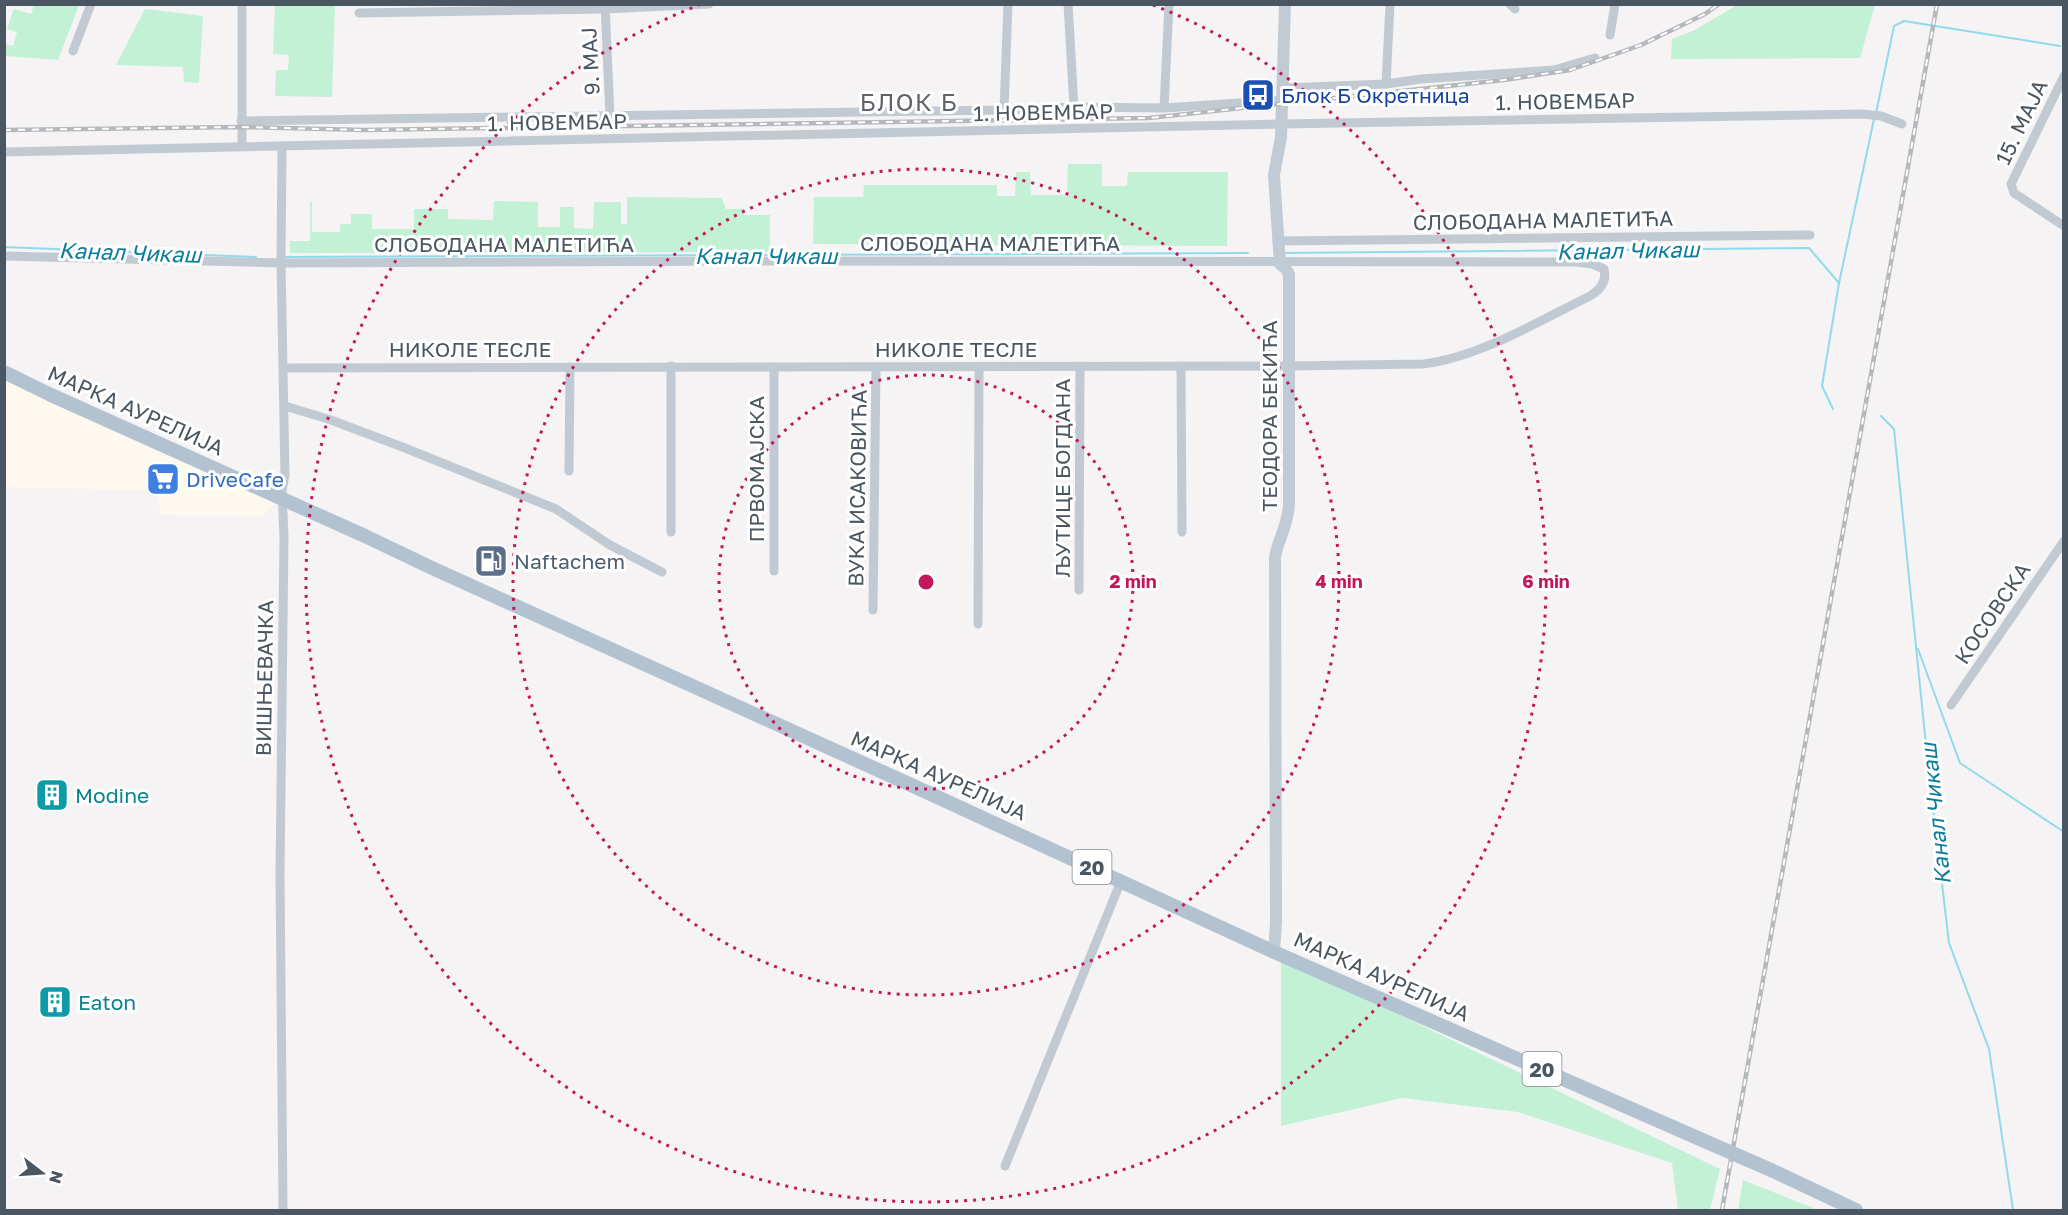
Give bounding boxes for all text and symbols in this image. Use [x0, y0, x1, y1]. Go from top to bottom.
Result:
street label: 9. МАЈ [575, 26, 605, 96]
street label: 15. МАЈА [1989, 75, 2053, 169]
bus stop icon: Блок Б Окретница [1240, 77, 1276, 113]
place label: Блок Б Окретница [1281, 82, 1470, 108]
district label: БЛОК Б [860, 87, 958, 116]
street label: 1. НОВЕМБАР [1495, 87, 1635, 115]
street label: 1. НОВЕМБАР [973, 98, 1113, 126]
street label: 1. НОВЕМБАР [487, 108, 627, 136]
street label: СЛОБОДАНА МАЛЕТИЋА [1413, 205, 1673, 235]
street label: СЛОБОДАНА МАЛЕТИЋА [860, 230, 1120, 256]
street label: СЛОБОДАНА МАЛЕТИЋА [374, 231, 634, 257]
water label: Канал Чикаш [1556, 235, 1701, 265]
water label: Канал Чикаш [58, 236, 203, 268]
water label: Канал Чикаш [695, 242, 839, 269]
street label: ТЕОДОРА БЕКИЋА [1256, 320, 1282, 512]
street label: НИКОЛЕ ТЕСЛЕ [389, 336, 551, 362]
street label: НИКОЛЕ ТЕСЛЕ [875, 336, 1037, 362]
street label: МАРКА АУРЕЛИЈА [44, 360, 228, 460]
street label: ЉУТИЦЕ БОГДАНА [1049, 378, 1075, 578]
street label: ВУКА ИСАКОВИЋА [842, 389, 872, 587]
street label: ПРВОМАЈСКА [743, 396, 769, 542]
supermarket icon: DriveCafe [145, 461, 181, 497]
place label: DriveCafe [186, 466, 284, 492]
fuel station icon: Naftachem [473, 543, 509, 579]
place label: Naftachem [514, 548, 625, 574]
street label: КОСОВСКА [1949, 557, 2035, 669]
text: 2 min [1109, 570, 1157, 592]
text: 4 min [1315, 570, 1363, 592]
text: 6 min [1522, 570, 1570, 592]
centre of rings [916, 572, 936, 592]
street label: ВИШЊЕВАЧКА [250, 600, 278, 756]
street label: МАРКА АУРЕЛИЈА [847, 725, 1031, 825]
water label: Канал Чикаш [1914, 740, 1956, 886]
building icon: Modine [34, 777, 70, 813]
place label: Modine [75, 782, 149, 808]
road number: 20 [1072, 850, 1112, 884]
street label: МАРКА АУРЕЛИЈА [1290, 926, 1474, 1026]
building icon: Eaton [37, 984, 73, 1020]
place label: Eaton [78, 989, 136, 1015]
road number: 20 [1522, 1052, 1562, 1086]
north arrow [12, 1143, 72, 1203]
text: N [45, 1169, 68, 1186]

